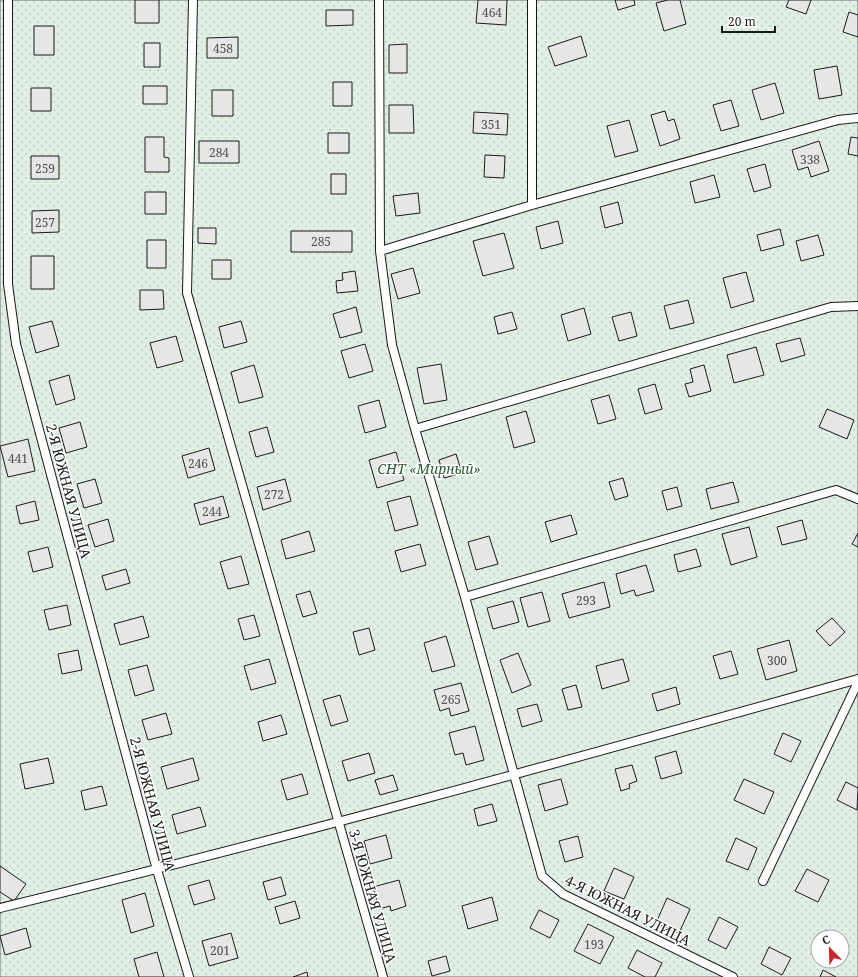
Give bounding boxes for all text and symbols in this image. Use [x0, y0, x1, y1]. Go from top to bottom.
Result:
house number: 464 [482, 4, 502, 21]
scale bar [722, 8, 775, 34]
text: 20 m [728, 13, 756, 30]
house number: 458 [213, 40, 233, 57]
house number: 351 [481, 116, 501, 133]
house number: 284 [209, 144, 229, 161]
house number: 338 [800, 151, 820, 168]
house number: 259 [35, 160, 55, 177]
house number: 257 [35, 214, 55, 231]
house number: 285 [311, 233, 331, 250]
street label: 2-Я ЮЖНАЯ УЛИЦА [42, 422, 96, 560]
house number: 441 [8, 450, 28, 467]
house number: 246 [188, 455, 208, 472]
park label: СНТ «Мирный» [377, 459, 481, 478]
house number: 272 [264, 486, 284, 503]
house number: 244 [202, 503, 222, 520]
house number: 293 [576, 592, 596, 609]
house number: 300 [767, 652, 787, 669]
house number: 265 [441, 691, 461, 708]
street label: 2-Я ЮЖНАЯ УЛИЦА [126, 735, 180, 873]
street label: 3-Я ЮЖНАЯ УЛИЦА [345, 827, 401, 965]
street label: 4-Я ЮЖНАЯ УЛИЦА [562, 870, 694, 950]
north arrow [810, 929, 850, 969]
text: С [820, 931, 832, 948]
house number: 193 [584, 936, 604, 953]
house number: 201 [210, 942, 230, 959]

